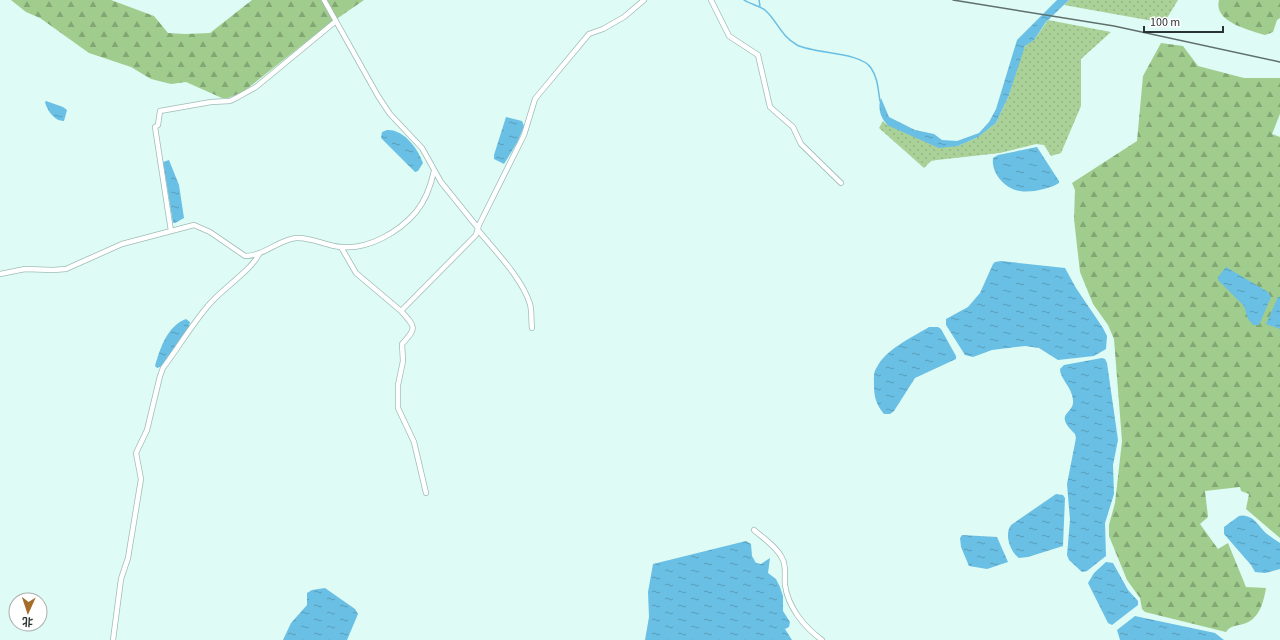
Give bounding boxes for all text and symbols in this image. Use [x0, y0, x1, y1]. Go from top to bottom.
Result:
scale bar [1144, 8, 1223, 34]
text: 100 m [1150, 14, 1180, 31]
north arrow [8, 592, 48, 632]
text: 北 [22, 614, 33, 629]

